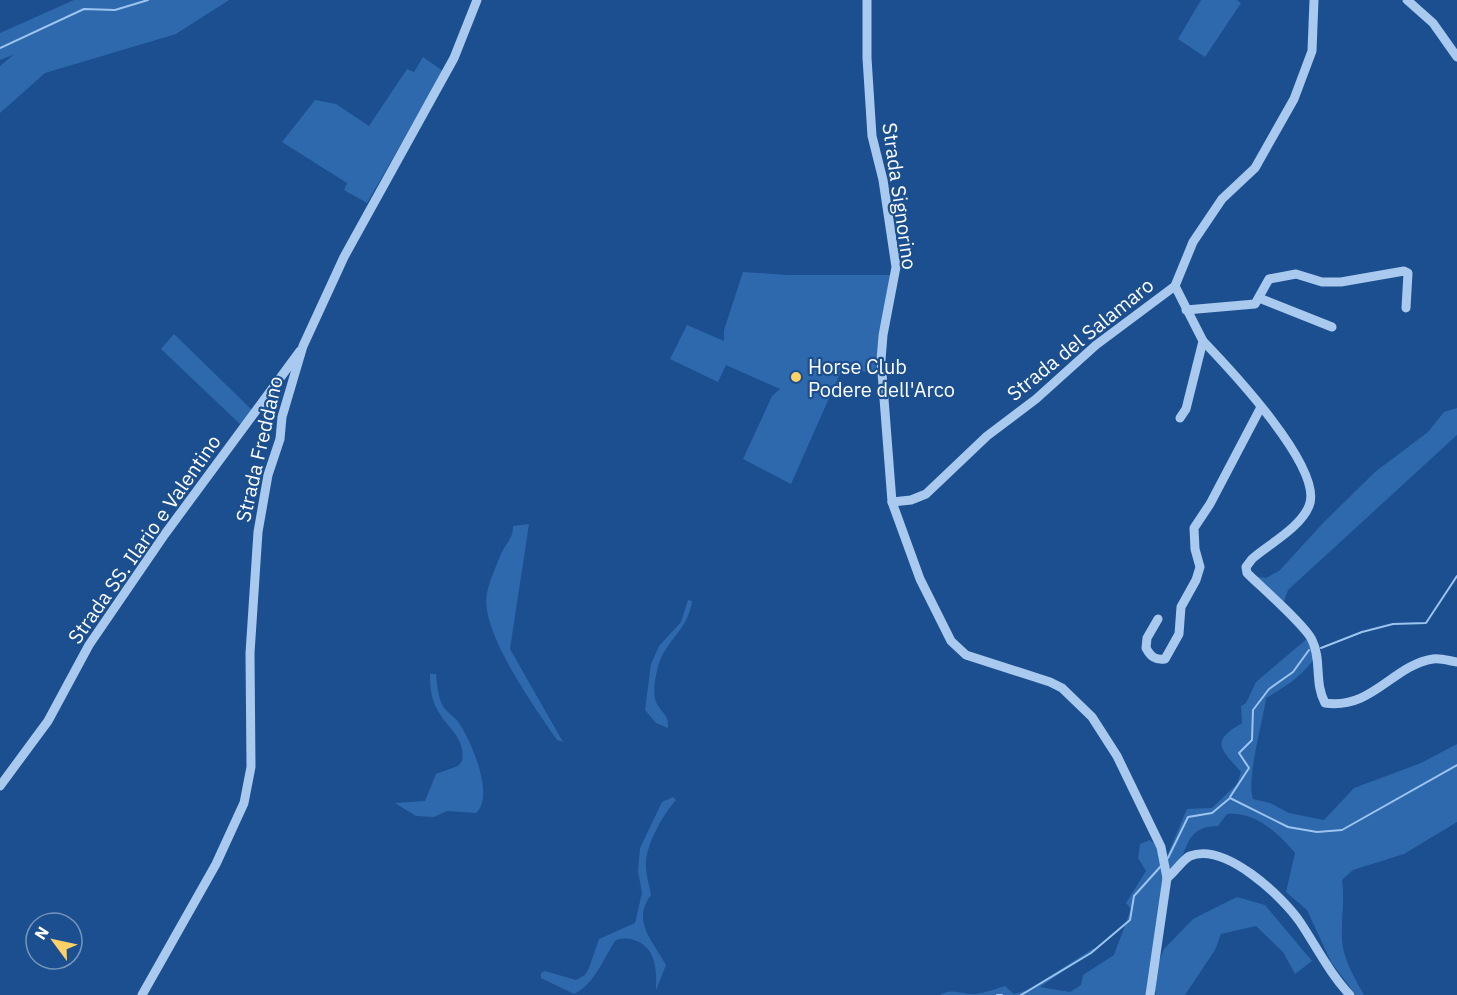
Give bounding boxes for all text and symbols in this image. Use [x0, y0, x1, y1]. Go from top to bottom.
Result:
street label: Strada Signorino [876, 121, 924, 271]
street label: Strada del Salamaro [1001, 271, 1159, 407]
place label: Horse Club Podere dell'Arco [808, 353, 955, 403]
marker: Horse Club Podere dell'Arco [789, 370, 803, 384]
street label: Strada Freddano [229, 373, 289, 525]
street label: Strada SS. Ilario e Valentino [61, 429, 227, 649]
north arrow [24, 911, 84, 971]
text: N [30, 923, 53, 943]

